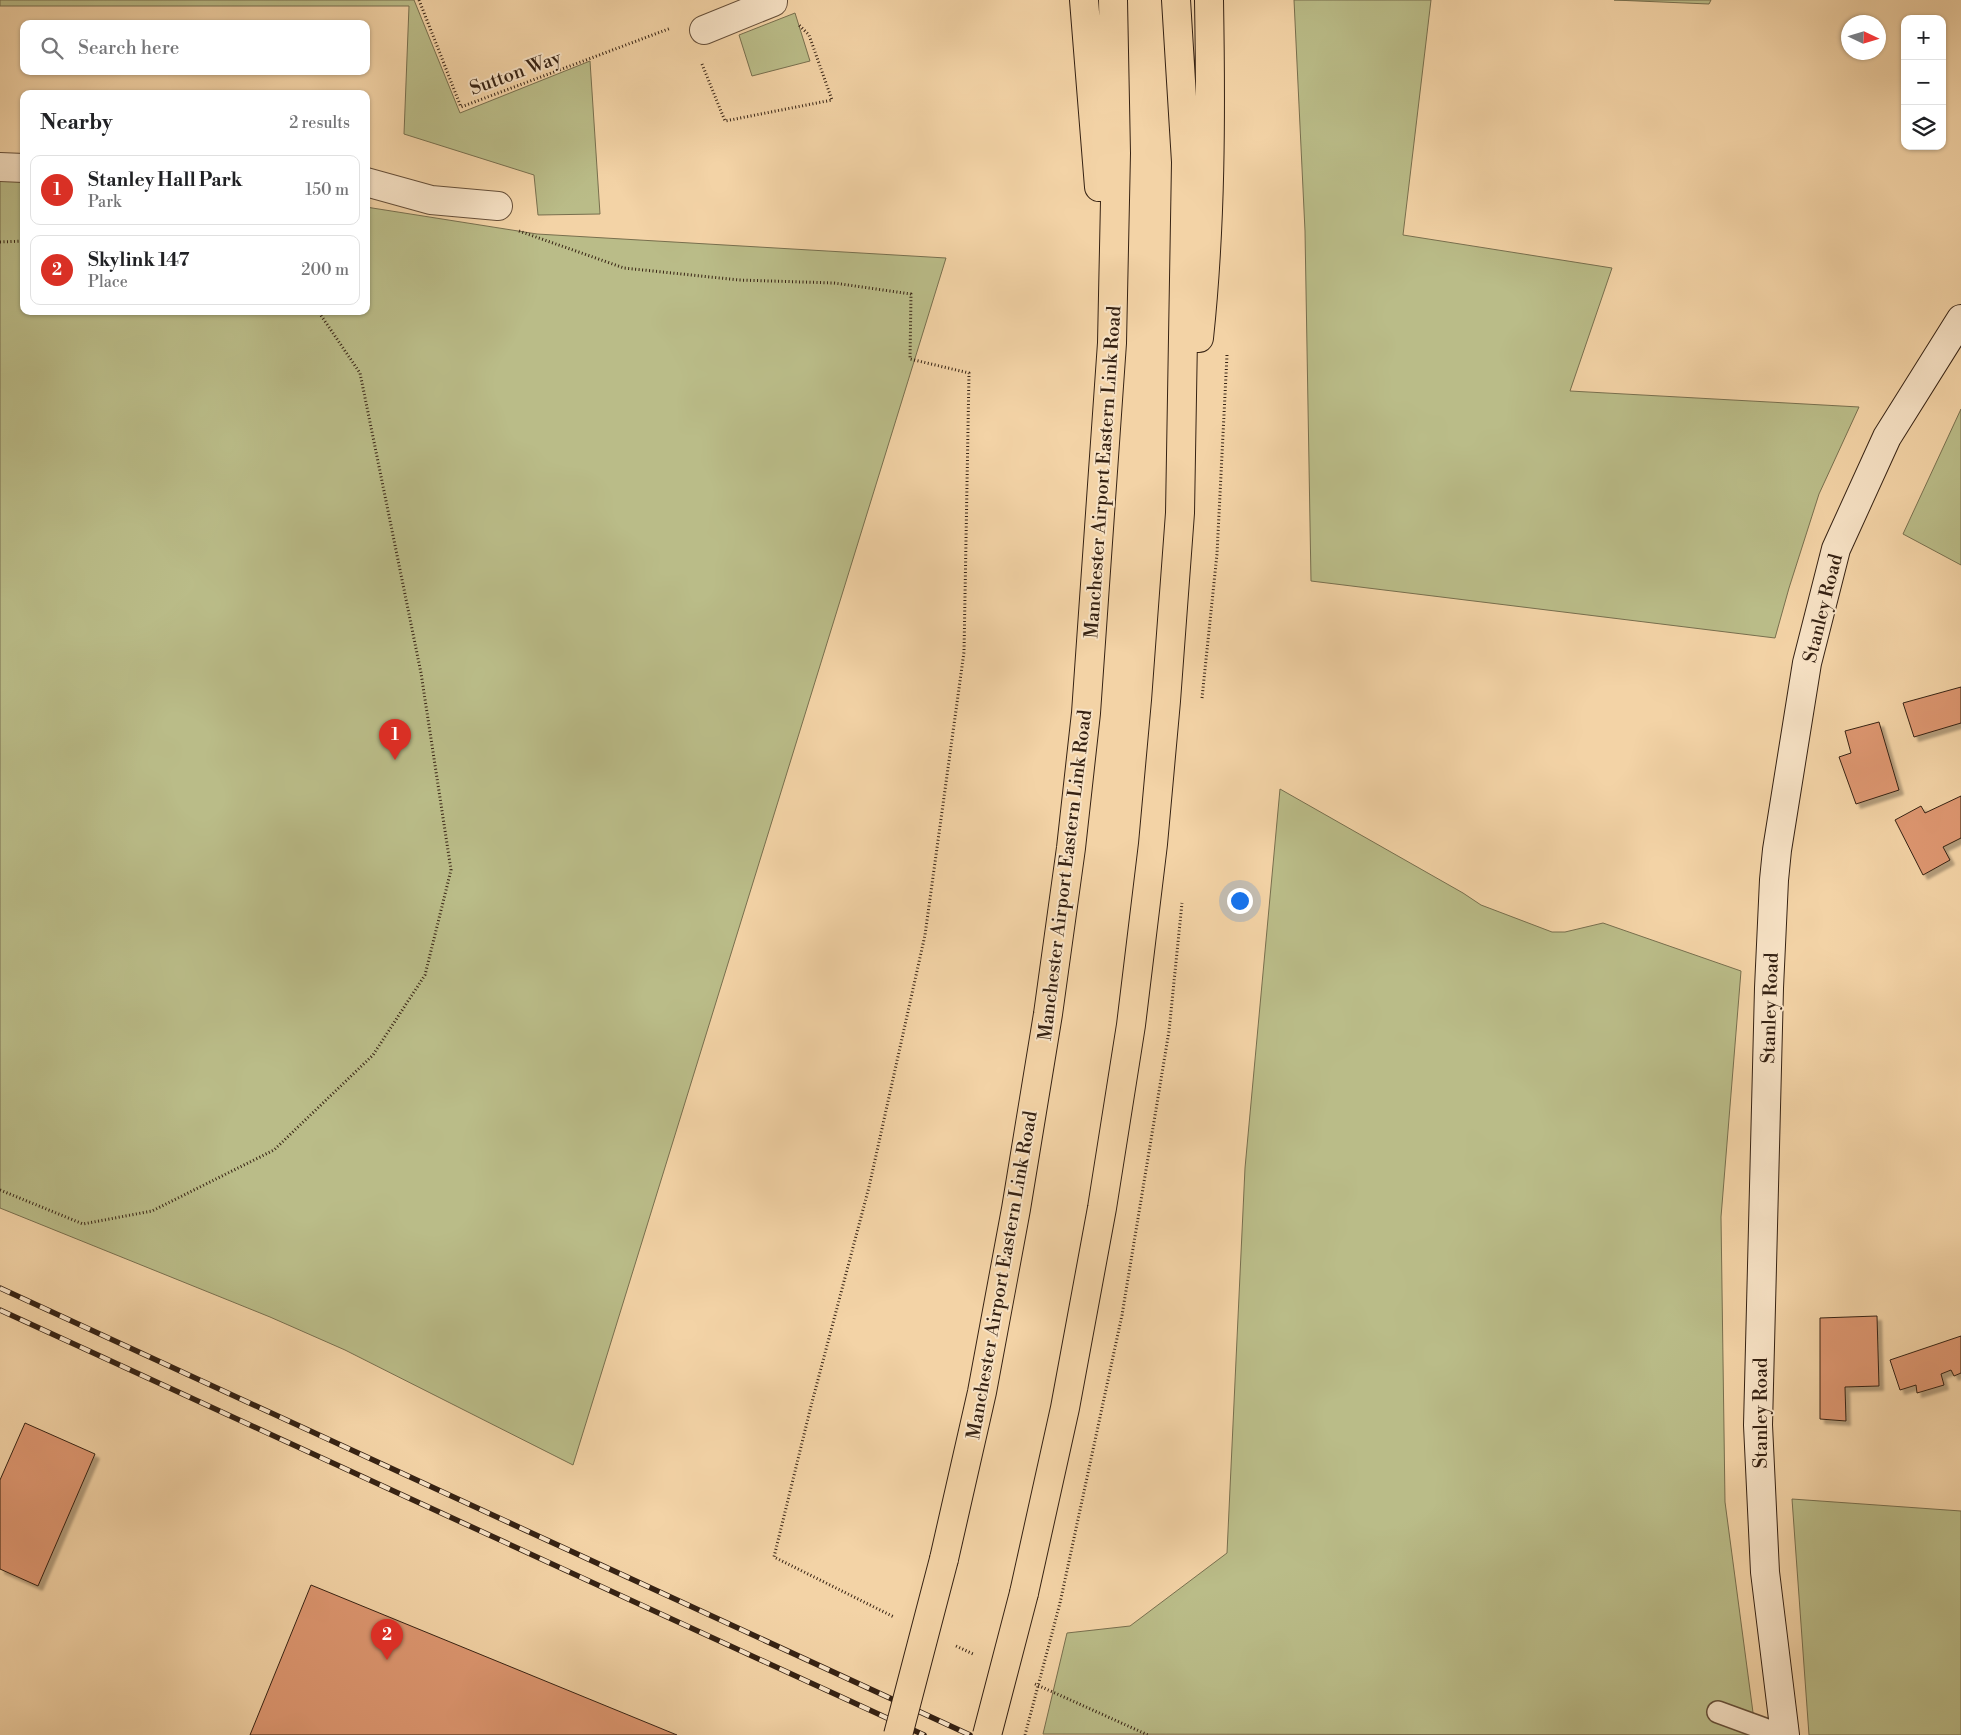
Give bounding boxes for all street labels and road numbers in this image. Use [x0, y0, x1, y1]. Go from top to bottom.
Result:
street label: Sutton Way [466, 45, 565, 101]
street label: Manchester Airport Eastern Link Road [1079, 305, 1127, 639]
street label: Stanley Road [1798, 551, 1848, 665]
street label: Manchester Airport Eastern Link Road [1033, 708, 1097, 1042]
street label: Stanley Road [1756, 952, 1784, 1064]
street label: Manchester Airport Eastern Link Road [961, 1109, 1043, 1441]
street label: Stanley Road [1749, 1357, 1773, 1469]

